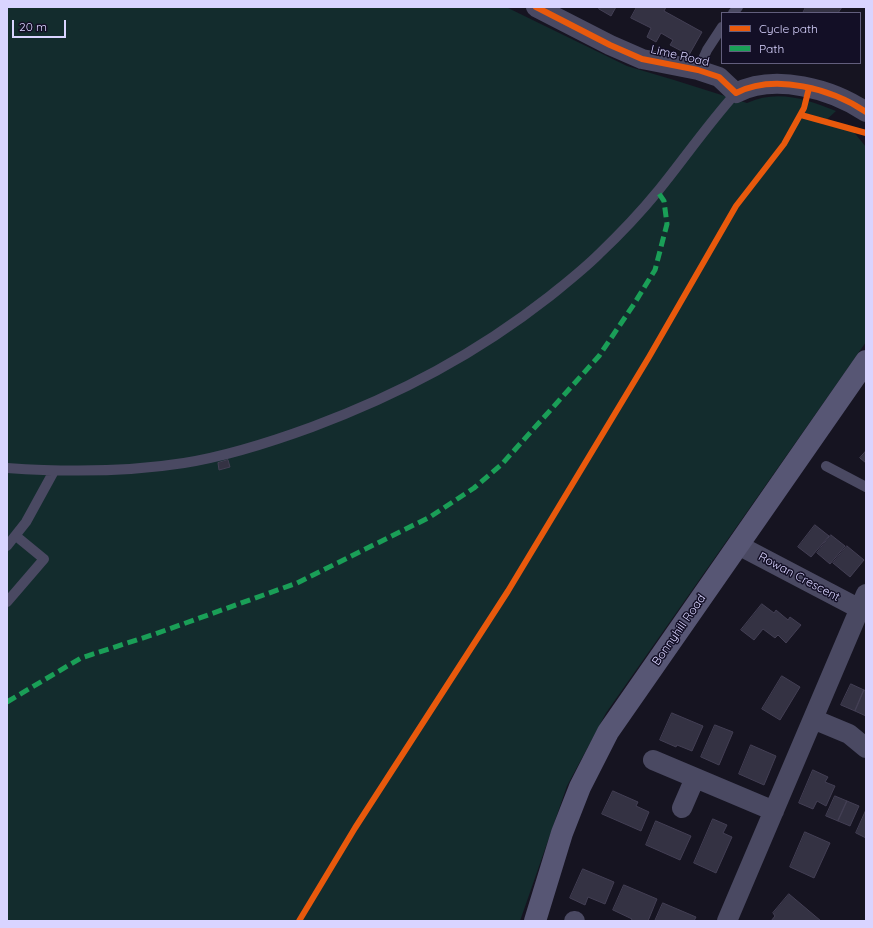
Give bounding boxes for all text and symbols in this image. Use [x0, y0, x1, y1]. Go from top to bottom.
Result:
scale bar [14, 12, 68, 38]
legend [721, 12, 861, 64]
text: 20 m [19, 19, 47, 34]
text: Cycle path [759, 21, 818, 36]
text: Path [759, 41, 784, 56]
street label: Lime Road [649, 42, 711, 70]
street label: Rowan Crescent [756, 549, 842, 605]
street label: Bonnyhill Road [649, 592, 709, 668]

